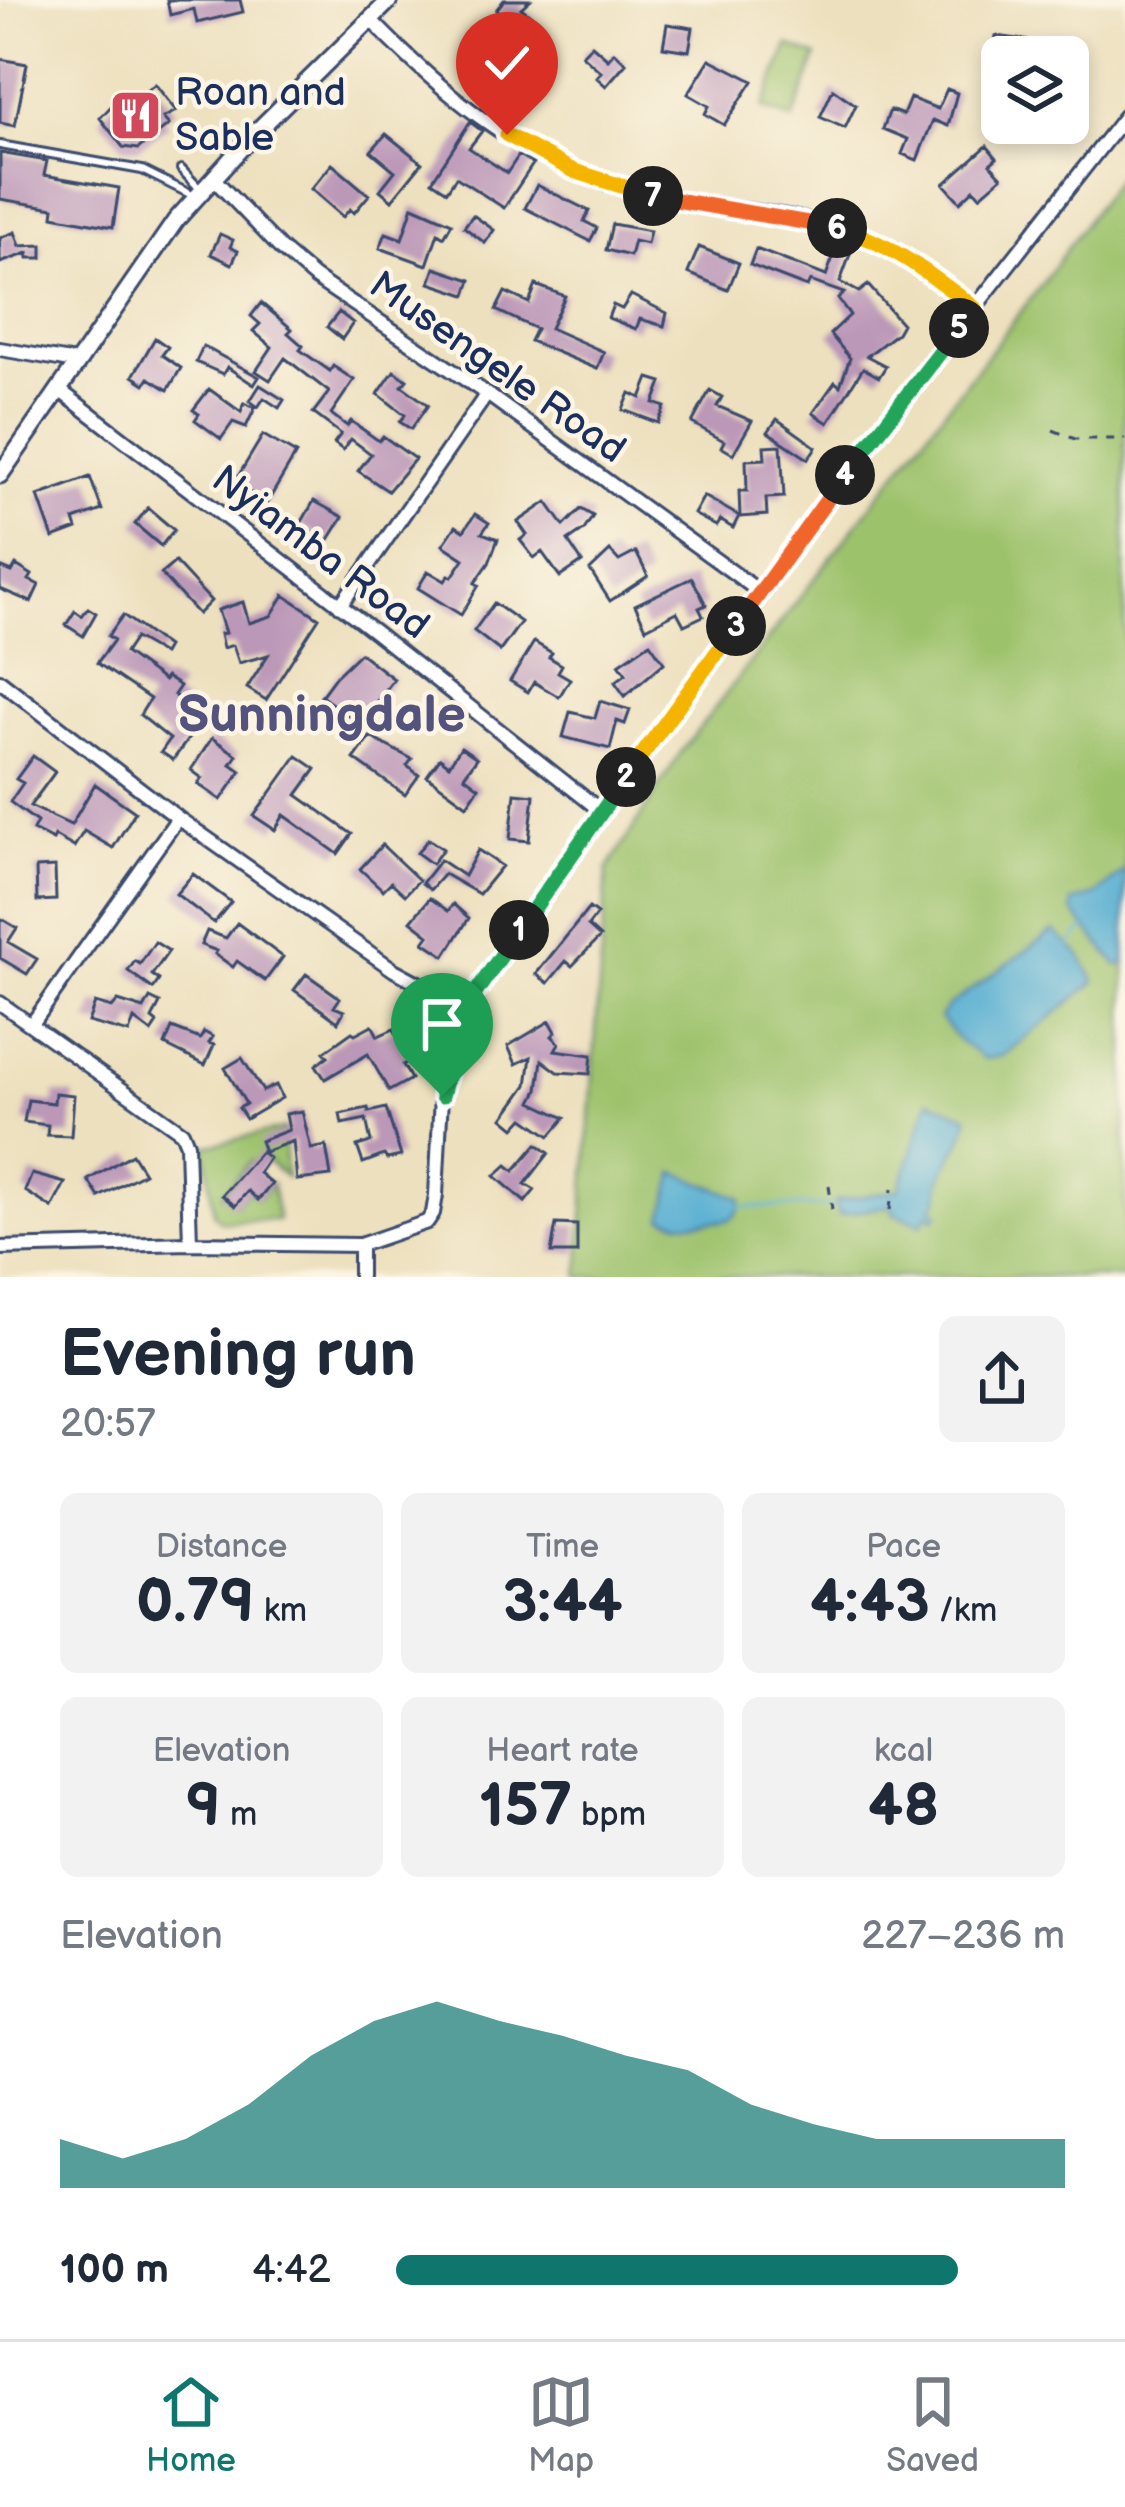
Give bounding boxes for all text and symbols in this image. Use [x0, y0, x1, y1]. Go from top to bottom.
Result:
pin [456, 12, 558, 135]
icon: check [474, 30, 540, 96]
map controls [981, 36, 1089, 144]
button: layers [981, 36, 1089, 144]
place label: Roan and Sable [175, 70, 346, 162]
restaurant icon: Roan and Sable [108, 87, 164, 143]
pin: 7 [623, 166, 683, 226]
text: 7 [644, 176, 662, 216]
pin: 6 [807, 198, 867, 258]
text: 6 [827, 208, 847, 248]
street label: Musengele Road [360, 262, 634, 474]
pin: 5 [929, 298, 989, 358]
text: 5 [949, 308, 969, 348]
pin: 4 [815, 445, 875, 505]
text: 4 [835, 455, 855, 495]
street label: Nyiamba Road [202, 456, 438, 650]
pin: 3 [706, 596, 766, 656]
text: 3 [726, 606, 746, 646]
district label: Sunningdale [178, 685, 466, 746]
pin: 2 [596, 747, 656, 807]
text: 2 [616, 757, 636, 797]
pin: 1 [489, 900, 549, 960]
text: 1 [512, 910, 526, 950]
pin [391, 973, 493, 1096]
icon: arrive [409, 991, 475, 1057]
text: Evening run [60, 1316, 416, 1395]
button: share [939, 1316, 1065, 1442]
text: 20:57 [60, 1401, 155, 1448]
text: Distance [156, 1527, 287, 1567]
text: Time [526, 1527, 599, 1567]
text: Pace [866, 1527, 941, 1567]
text: 0.79 [136, 1567, 255, 1639]
text: 3:44 [502, 1567, 623, 1639]
text: 4:43 [810, 1567, 930, 1639]
text: km [255, 1591, 307, 1631]
text: /km [930, 1591, 997, 1631]
text: Elevation [153, 1731, 290, 1771]
text: Heart rate [486, 1731, 639, 1771]
text: kcal [874, 1731, 933, 1771]
text: 9 [186, 1771, 221, 1843]
text: 157 [479, 1771, 572, 1843]
text: 48 [868, 1771, 939, 1843]
text: m [221, 1795, 257, 1835]
text: bpm [572, 1795, 646, 1835]
text: Elevation [60, 1913, 223, 1960]
text: 227–236 m [861, 1913, 1065, 1960]
text: 100 m [60, 2247, 169, 2294]
text: 4:42 [252, 2247, 330, 2294]
tab: Home [146, 2369, 236, 2481]
tab: Map [528, 2369, 594, 2481]
tab: Saved [886, 2369, 979, 2481]

